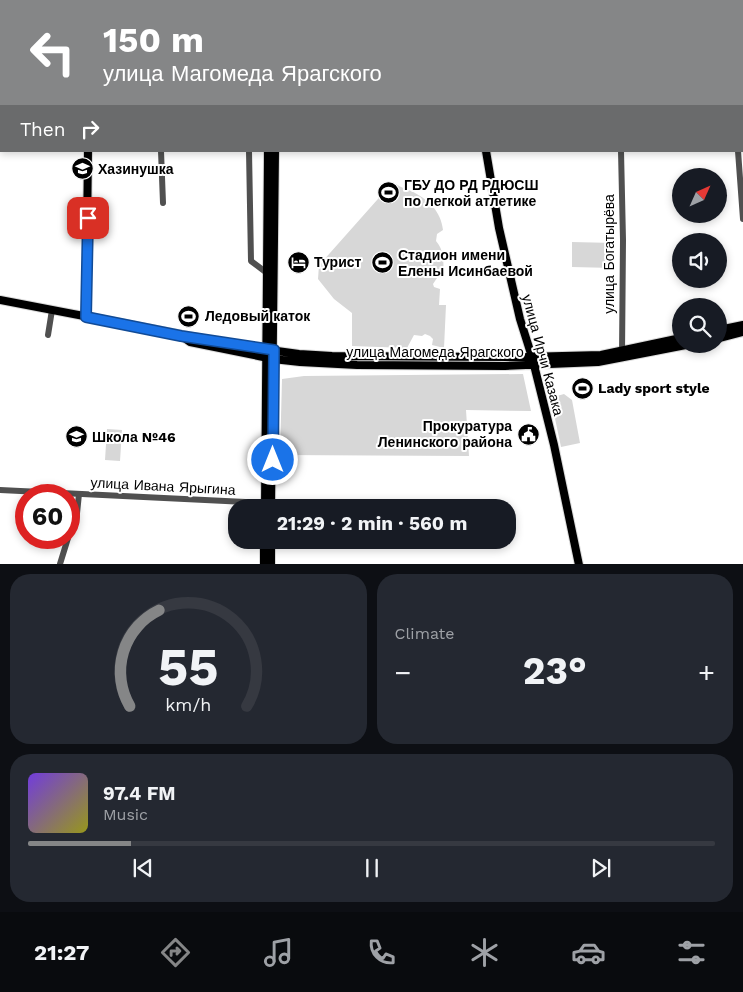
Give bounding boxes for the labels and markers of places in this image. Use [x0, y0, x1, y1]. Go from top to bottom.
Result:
school or university icon: Хазинушка [70, 157, 94, 181]
place label: Хазинушка [98, 161, 174, 177]
place label: ГБУ ДО РД РДЮСШ по легкой атлетике [404, 177, 539, 209]
sports icon: ГБУ ДО РД РДЮСШ по легкой атлетике [376, 181, 400, 205]
pin [67, 197, 109, 239]
place label: Стадион имени Елены Исинбаевой [398, 247, 533, 279]
hotel icon: Турист [286, 250, 310, 274]
sports icon: Стадион имени Елены Исинбаевой [370, 251, 394, 275]
place label: Турист [314, 254, 362, 270]
sports icon: Ледовый каток [177, 304, 201, 328]
place label: Ледовый каток [205, 308, 311, 324]
sports icon: Lady sport style [570, 376, 594, 400]
place label: Lady sport style [598, 380, 710, 396]
place label: Прокуратура Ленинского района [378, 418, 512, 450]
public building icon: Прокуратура Ленинского района [516, 422, 540, 446]
school or university icon: Школа №46 [64, 425, 88, 449]
place label: Школа №46 [92, 429, 176, 445]

